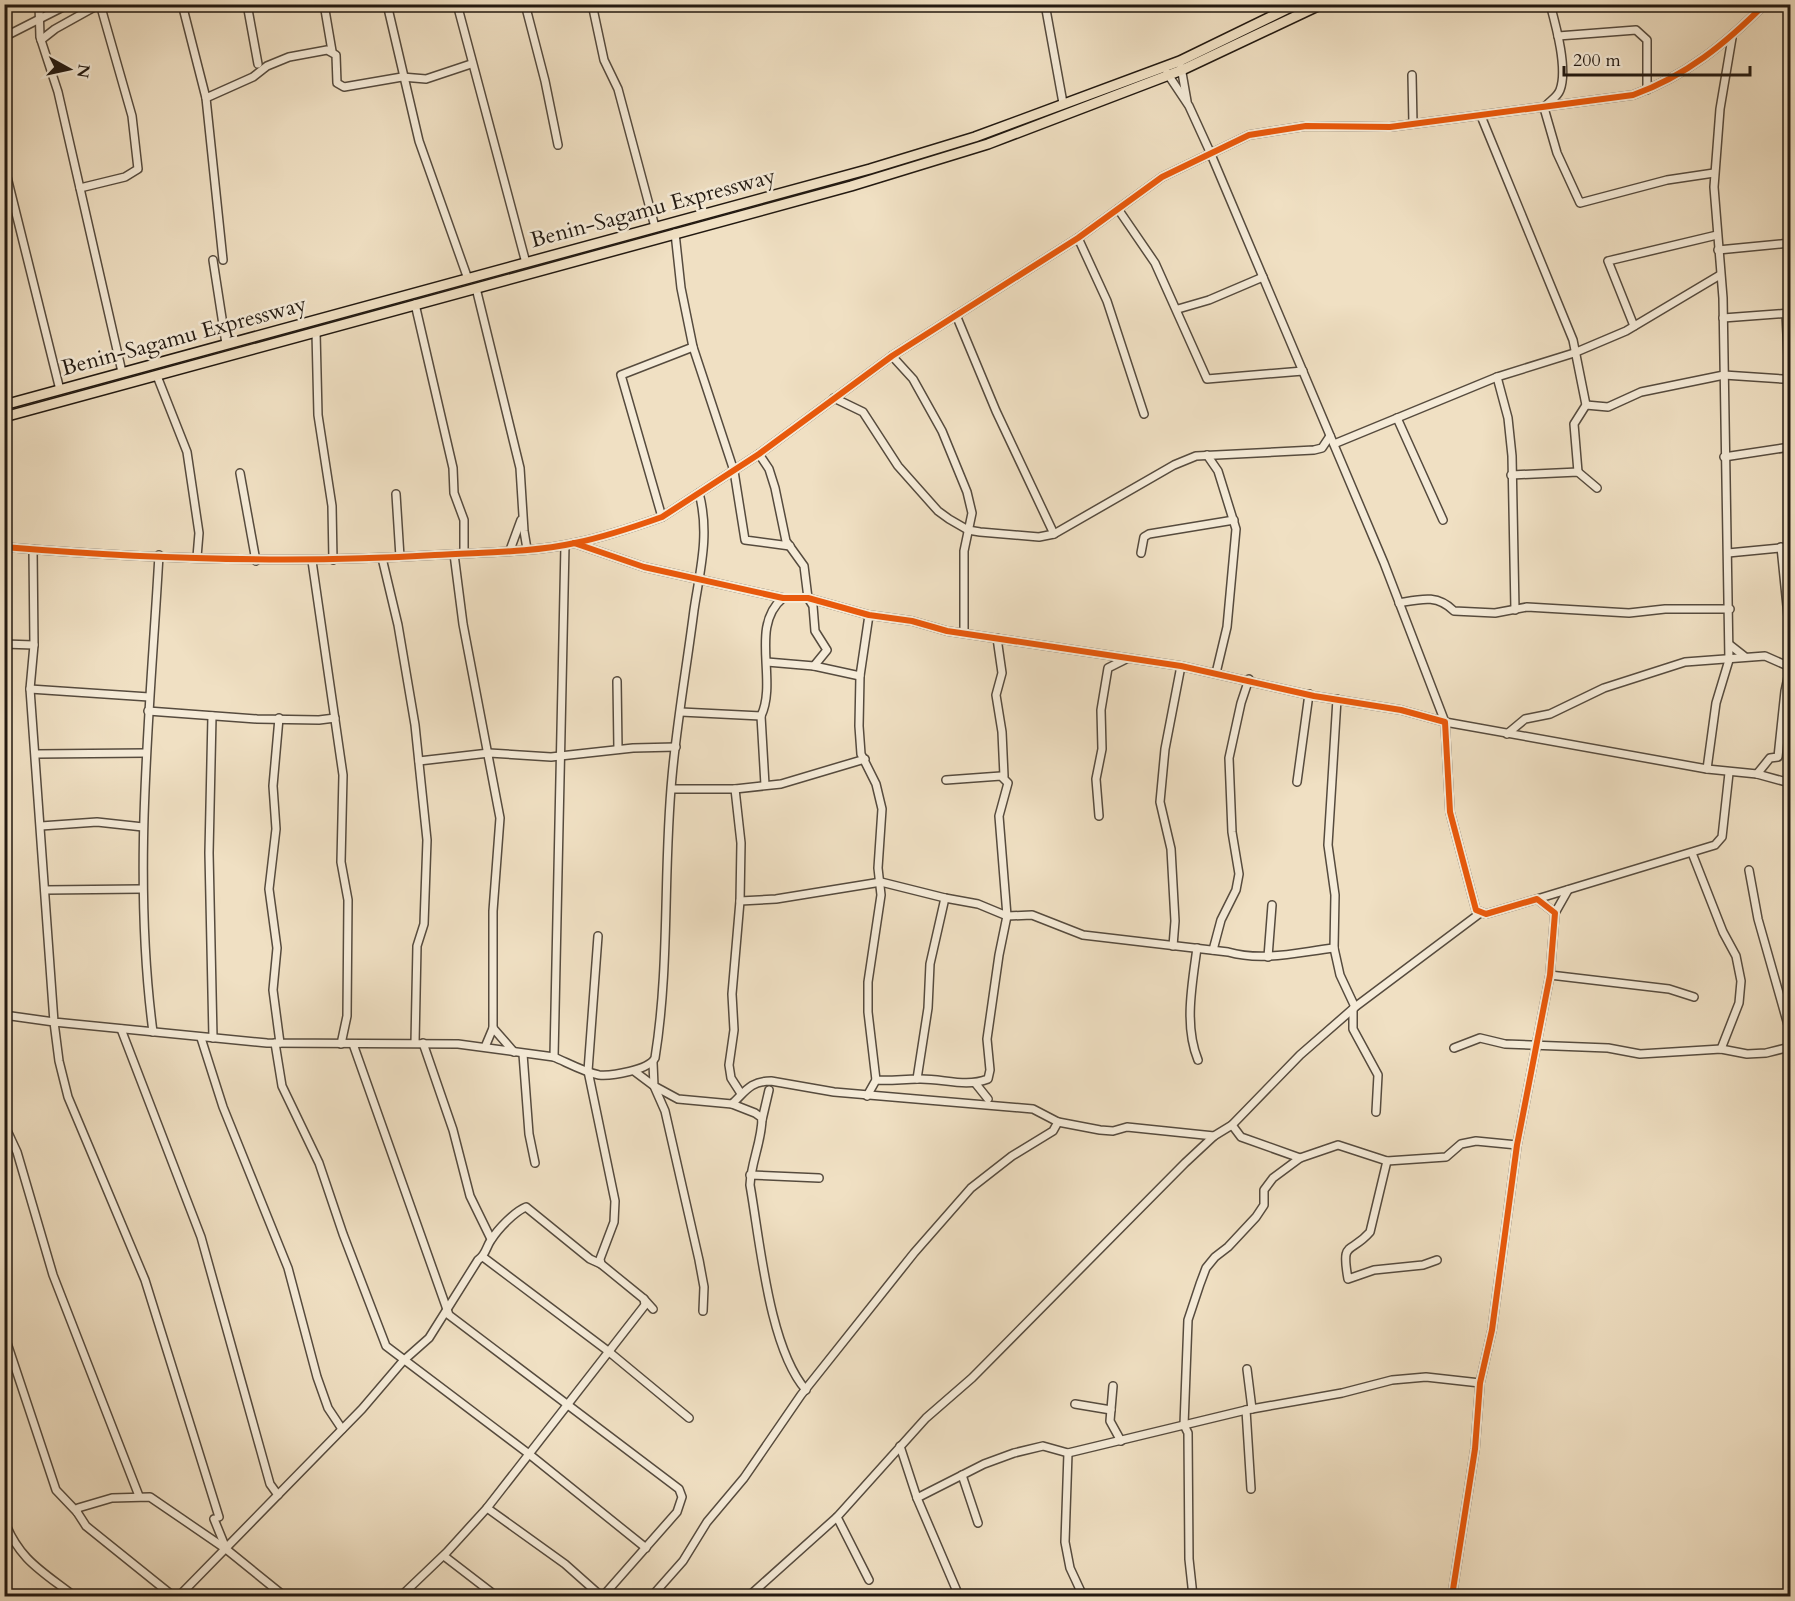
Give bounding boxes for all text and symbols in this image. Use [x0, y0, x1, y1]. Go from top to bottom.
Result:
north arrow [39, 39, 99, 99]
scale bar [1564, 39, 1750, 77]
text: 200 m [1573, 48, 1621, 73]
text: N [71, 63, 95, 79]
street label: Benin-Sagamu Expressway [527, 161, 779, 255]
street label: Benin-Sagamu Expressway [58, 289, 310, 383]

